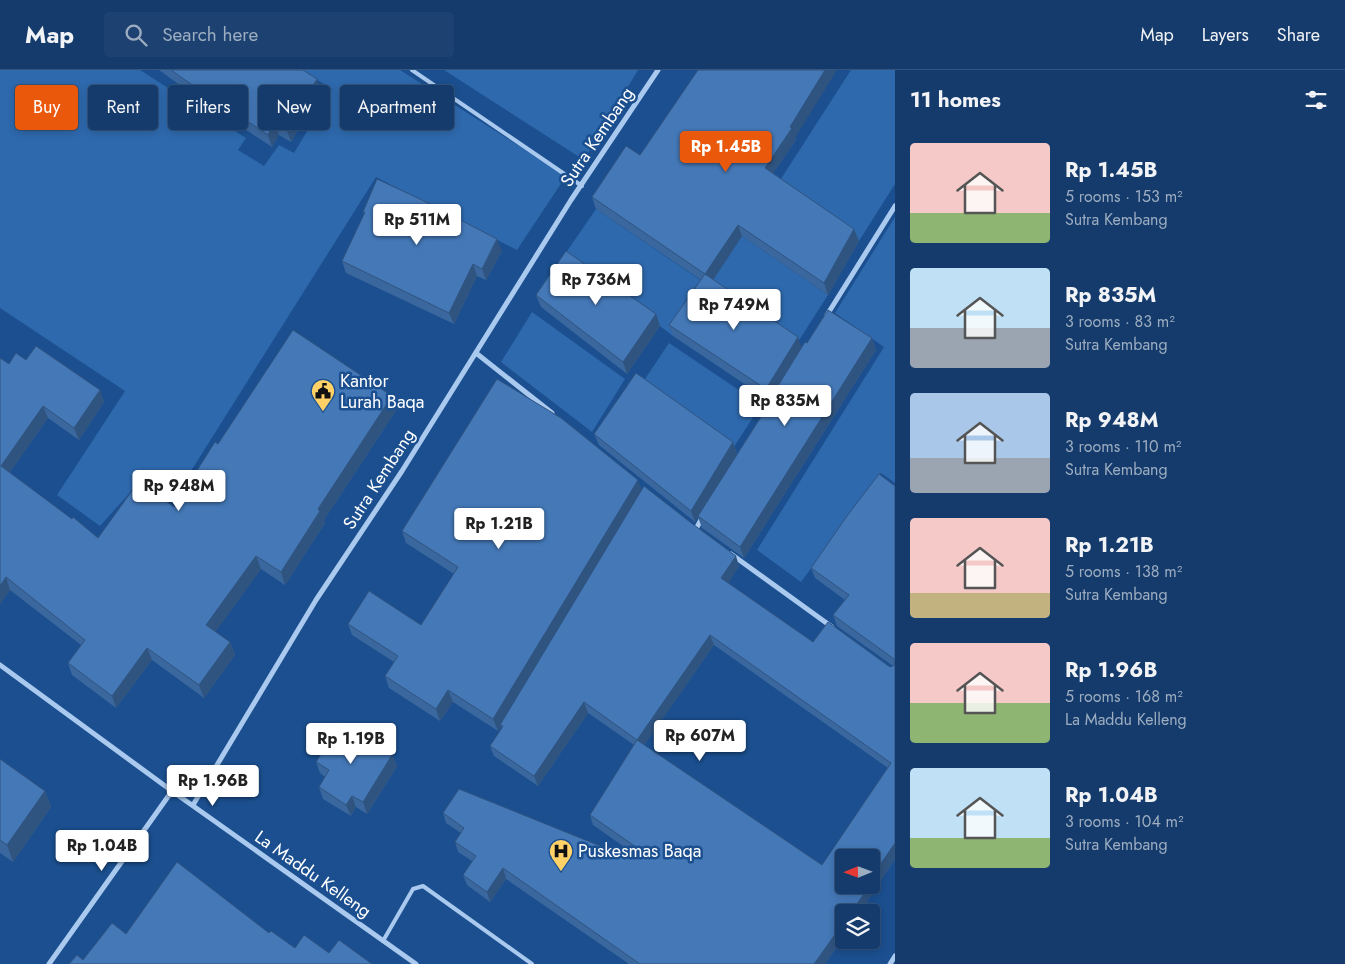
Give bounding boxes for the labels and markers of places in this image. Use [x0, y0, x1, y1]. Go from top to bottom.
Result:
pin: Rp 1.45B [674, 131, 778, 173]
pin: Rp 511M [371, 204, 463, 246]
pin: Rp 736M [550, 264, 642, 306]
pin: Rp 749M [688, 288, 780, 331]
place label: Kantor Lurah Baqa [340, 368, 425, 415]
public building icon: Kantor Lurah Baqa [310, 378, 336, 412]
pin: Rp 835M [739, 384, 831, 427]
pin: Rp 948M [133, 470, 225, 512]
pin: Rp 1.21B [447, 508, 551, 550]
pin: Rp 607M [654, 720, 746, 762]
pin: Rp 1.19B [299, 722, 403, 765]
pin: Rp 1.96B [161, 764, 265, 807]
pin: Rp 1.04B [50, 830, 154, 872]
hospital icon: Puskesmas Baqa [548, 838, 574, 872]
place label: Puskesmas Baqa [578, 838, 701, 864]

